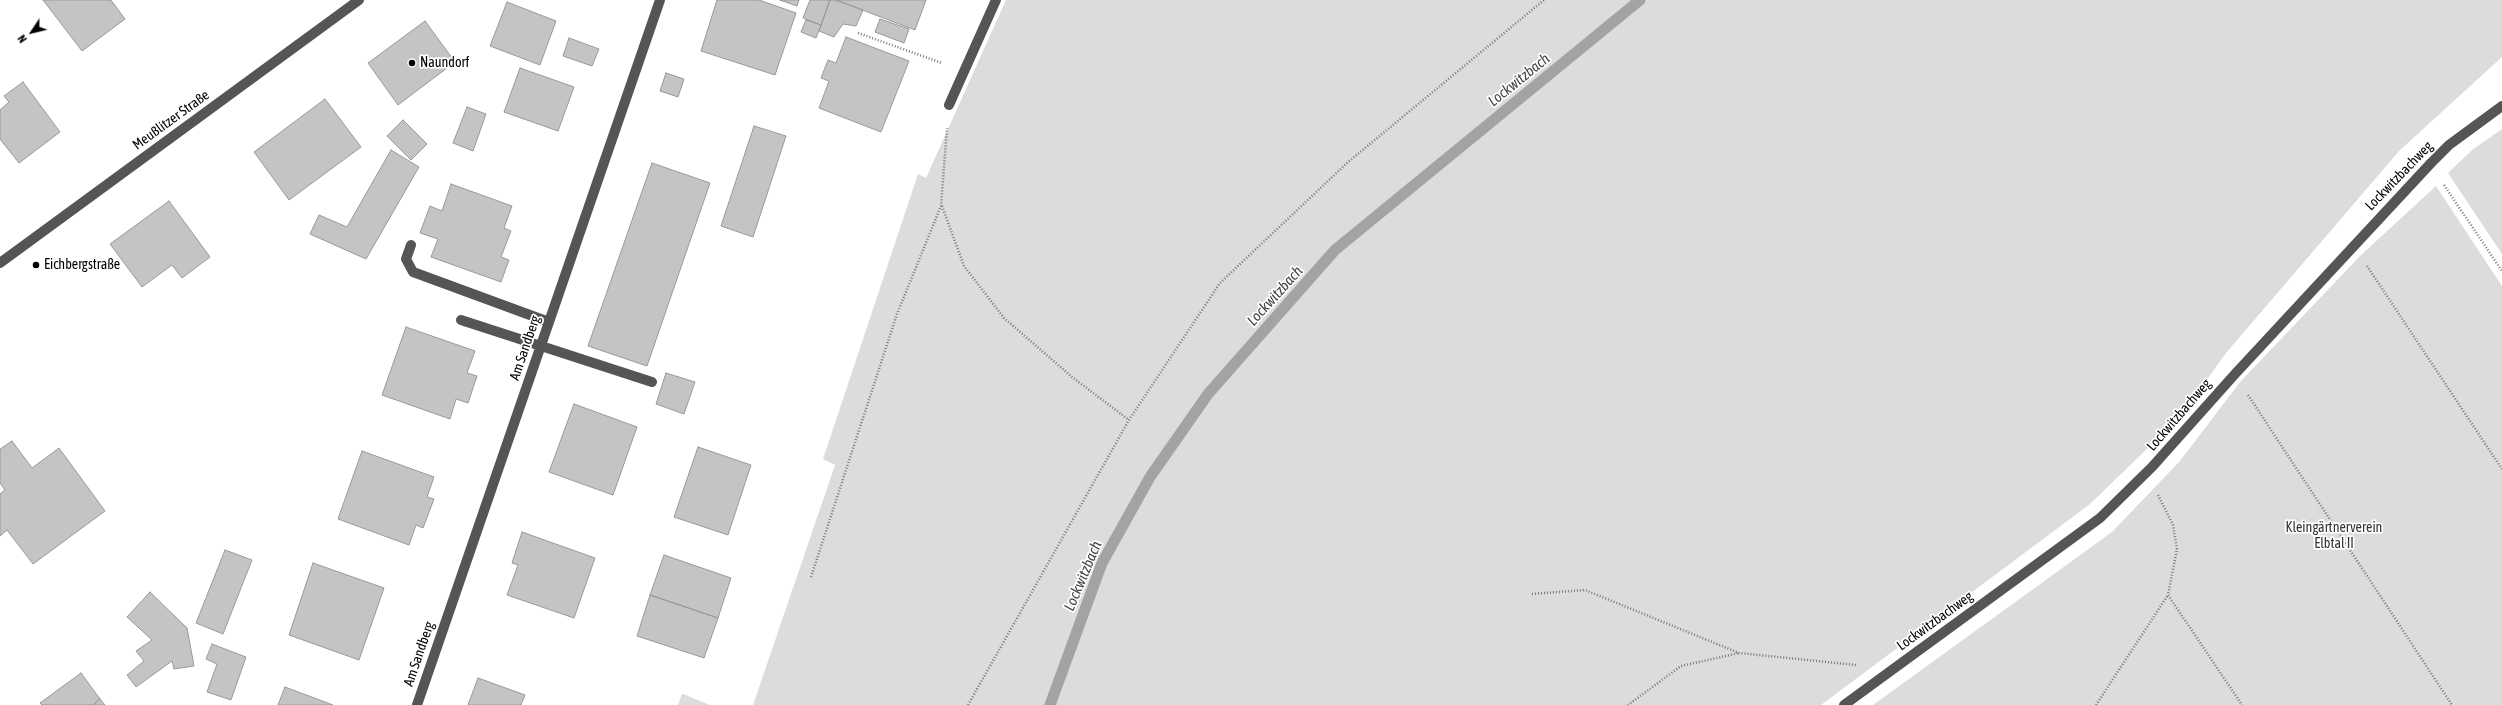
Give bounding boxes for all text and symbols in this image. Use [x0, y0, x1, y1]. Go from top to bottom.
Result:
north arrow [12, 12, 52, 52]
text: N [15, 33, 29, 45]
water label: Lockwitzbach [1485, 50, 1553, 110]
place label: Naundorf [420, 55, 469, 71]
marker: Naundorf [407, 58, 417, 68]
street label: Meußlitzer Straße [129, 87, 213, 153]
street label: Lockwitzbachweg [2362, 138, 2436, 214]
place label: Eichbergstraße [44, 257, 120, 273]
marker: Eichbergstraße [31, 260, 41, 270]
water label: Lockwitzbach [1244, 262, 1306, 330]
street label: Am Sandberg [506, 313, 544, 383]
street label: Lockwitzbachweg [2143, 376, 2215, 454]
park label: Kleingärtnerverein Elbtal II [2286, 520, 2382, 552]
water label: Lockwitzbach [1060, 538, 1106, 614]
street label: Lockwitzbachweg [1894, 588, 1976, 654]
street label: Am Sandberg [400, 619, 438, 689]

